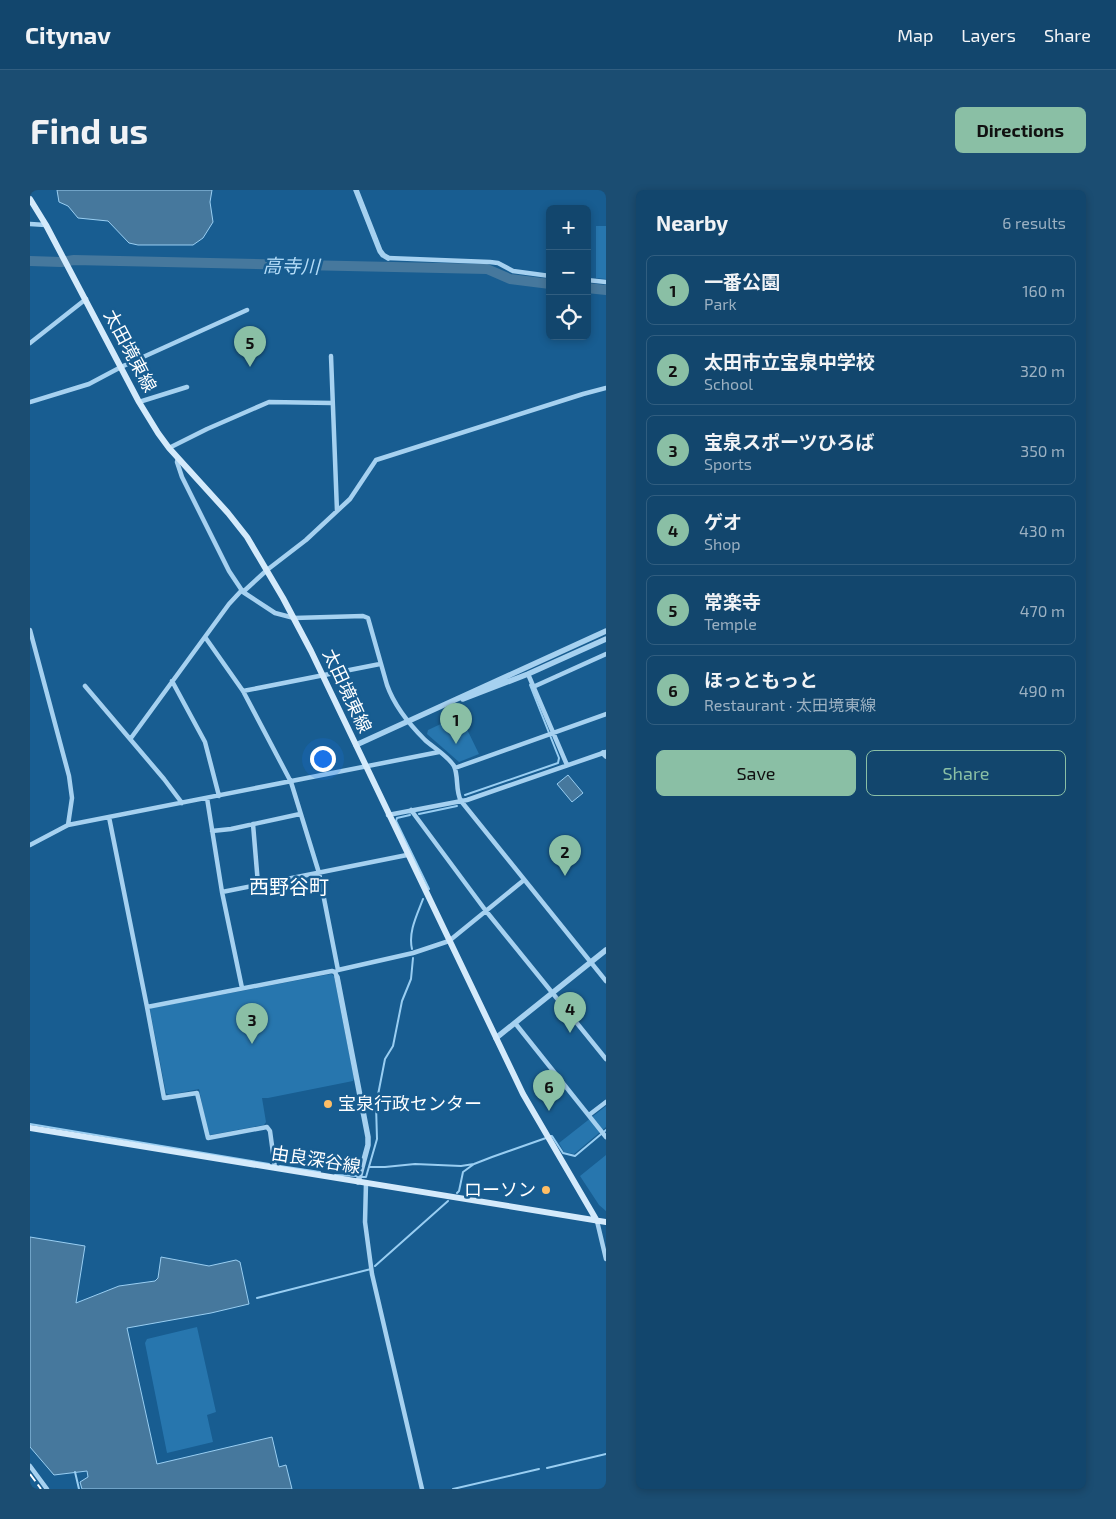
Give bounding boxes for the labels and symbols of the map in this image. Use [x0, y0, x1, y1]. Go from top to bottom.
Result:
water label: 高寺川 [262, 254, 322, 278]
street label: 太田境東線 [100, 306, 162, 395]
pin: 5 [234, 326, 266, 367]
street label: 太田境東線 [319, 645, 377, 736]
pin: 1 [440, 703, 472, 744]
your location [310, 746, 336, 772]
pin: 2 [549, 835, 581, 876]
district label: 西野谷町 [249, 874, 329, 898]
pin: 4 [554, 992, 586, 1033]
pin: 3 [236, 1003, 268, 1044]
pin: 6 [533, 1070, 565, 1111]
place label: 宝泉行政センター [338, 1092, 482, 1114]
marker: 宝泉行政センター [322, 1098, 334, 1110]
street label: 由良深谷線 [270, 1141, 362, 1177]
place label: ローソン [464, 1178, 536, 1200]
marker: ローソン [540, 1184, 552, 1196]

